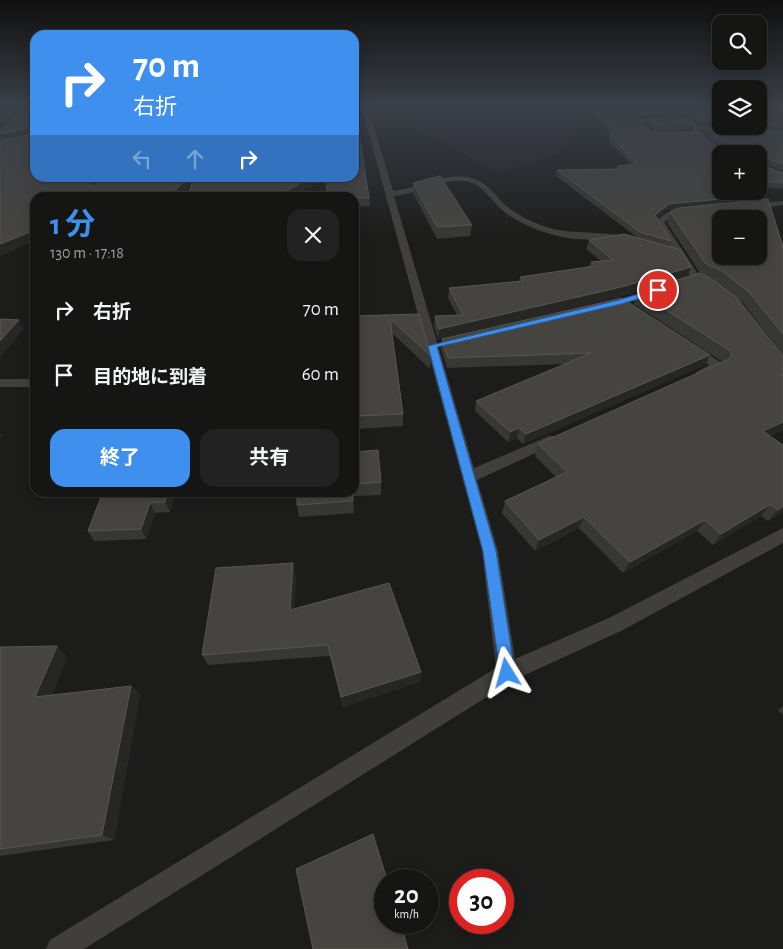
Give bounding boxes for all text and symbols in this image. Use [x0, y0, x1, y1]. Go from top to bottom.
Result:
map controls [712, 15, 767, 265]
button: search [712, 15, 767, 70]
text: 70 m [133, 49, 200, 84]
icon: right [50, 50, 115, 115]
button: layers [712, 80, 767, 135]
text: 右折 [133, 96, 177, 118]
icon: left [128, 145, 156, 173]
icon: ahead [181, 145, 209, 173]
icon: right [234, 145, 262, 173]
button: + [712, 145, 767, 200]
button: close [287, 209, 339, 261]
text: 1 分 [50, 210, 95, 240]
button: − [712, 210, 767, 265]
text: 130 m · 17:18 [50, 245, 124, 261]
pin [637, 269, 679, 311]
icon: arrive [644, 276, 672, 304]
icon: right [50, 296, 78, 324]
text: 70 m [303, 300, 339, 319]
text: 右折 [93, 303, 131, 322]
icon: arrive [50, 361, 78, 389]
text: 60 m [302, 365, 339, 384]
text: 目的地に到着 [93, 368, 207, 387]
button: 終了 [50, 429, 190, 487]
button: 共有 [200, 429, 339, 487]
position arrow [480, 646, 532, 698]
speed limit sign: 30 [449, 869, 514, 934]
text: 20 [394, 883, 419, 908]
text: km/h [394, 908, 419, 920]

